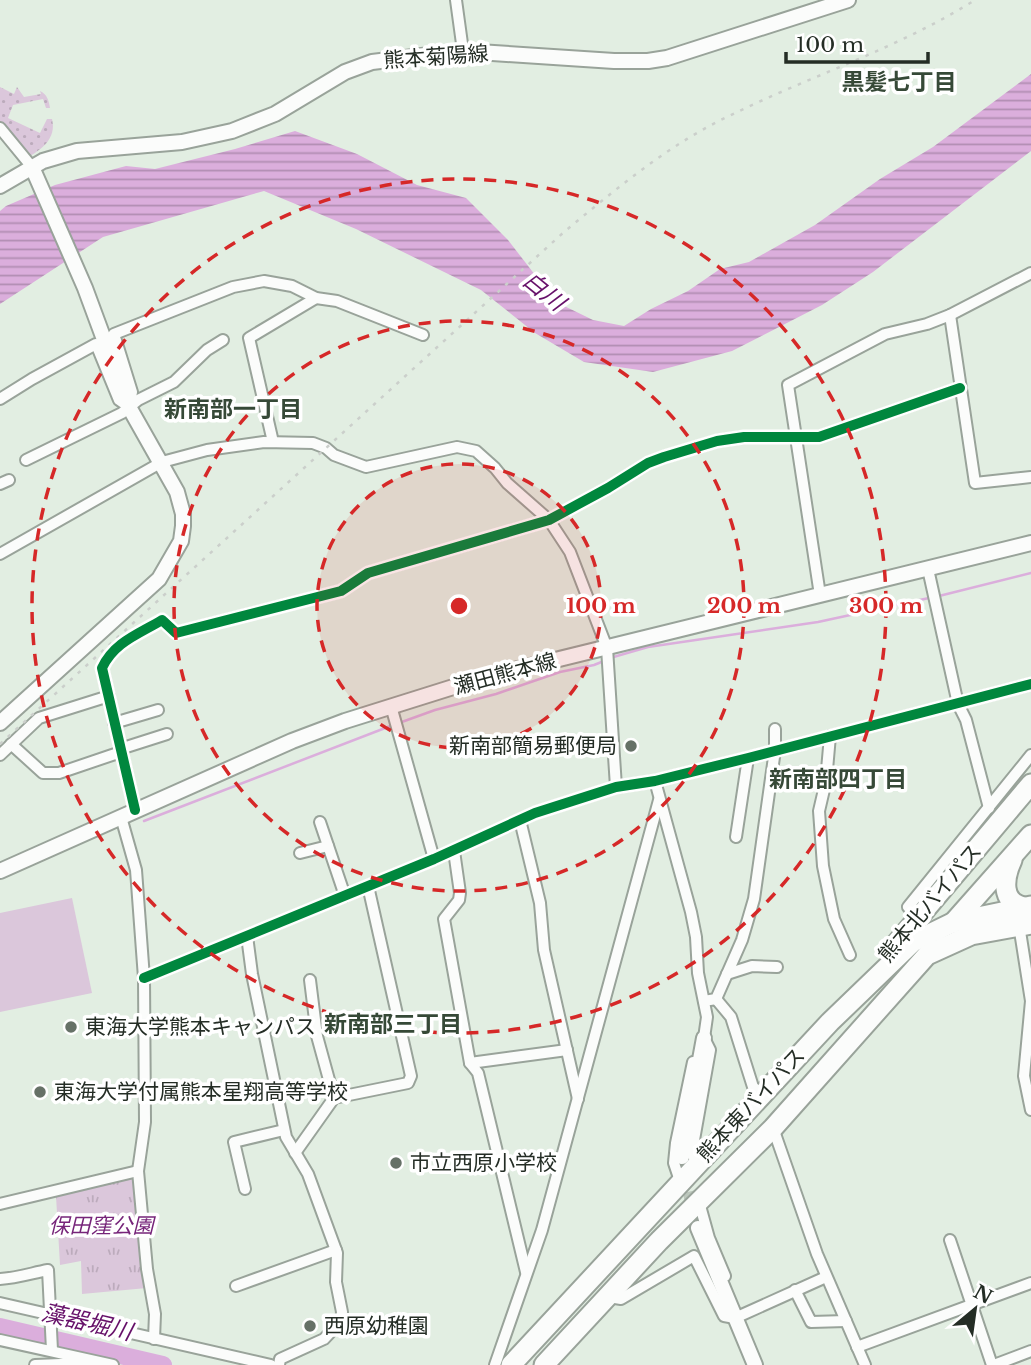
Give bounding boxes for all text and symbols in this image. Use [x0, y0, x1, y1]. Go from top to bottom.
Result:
scale bar [786, 21, 928, 65]
text: 100 m [796, 32, 864, 58]
street label: 熊本菊陽線 [383, 40, 489, 74]
district label: 黒髪七丁目 [842, 68, 957, 96]
water label: 白川 [517, 266, 573, 318]
district label: 新南部一丁目 [164, 395, 302, 423]
text: 100 m [566, 593, 636, 619]
text: 200 m [707, 593, 781, 619]
text: 300 m [849, 593, 923, 619]
centre of rings [447, 594, 471, 618]
street label: 瀬田熊本線 [451, 648, 559, 700]
place label: 新南部簡易郵便局 [449, 733, 617, 759]
marker: 新南部簡易郵便局 [623, 738, 639, 754]
district label: 新南部四丁目 [769, 765, 907, 793]
street label: 熊本北バイパス [873, 838, 987, 968]
district label: 新南部三丁目 [324, 1010, 462, 1038]
place label: 東海大学熊本キャンパス [85, 1014, 316, 1040]
marker: 東海大学熊本キャンパス [63, 1019, 79, 1035]
street label: 熊本東バイパス [692, 1043, 810, 1167]
place label: 東海大学付属熊本星翔高等学校 [54, 1079, 348, 1105]
marker: 東海大学付属熊本星翔高等学校 [32, 1084, 48, 1100]
place label: 市立西原小学校 [410, 1150, 557, 1176]
marker: 市立西原小学校 [388, 1155, 404, 1171]
park label: 保田窪公園 [49, 1213, 156, 1239]
north arrow [940, 1274, 1010, 1344]
text: N [970, 1280, 997, 1309]
water label: 藻器堀川 [39, 1298, 138, 1347]
place label: 西原幼稚園 [324, 1313, 429, 1339]
marker: 西原幼稚園 [302, 1318, 318, 1334]

